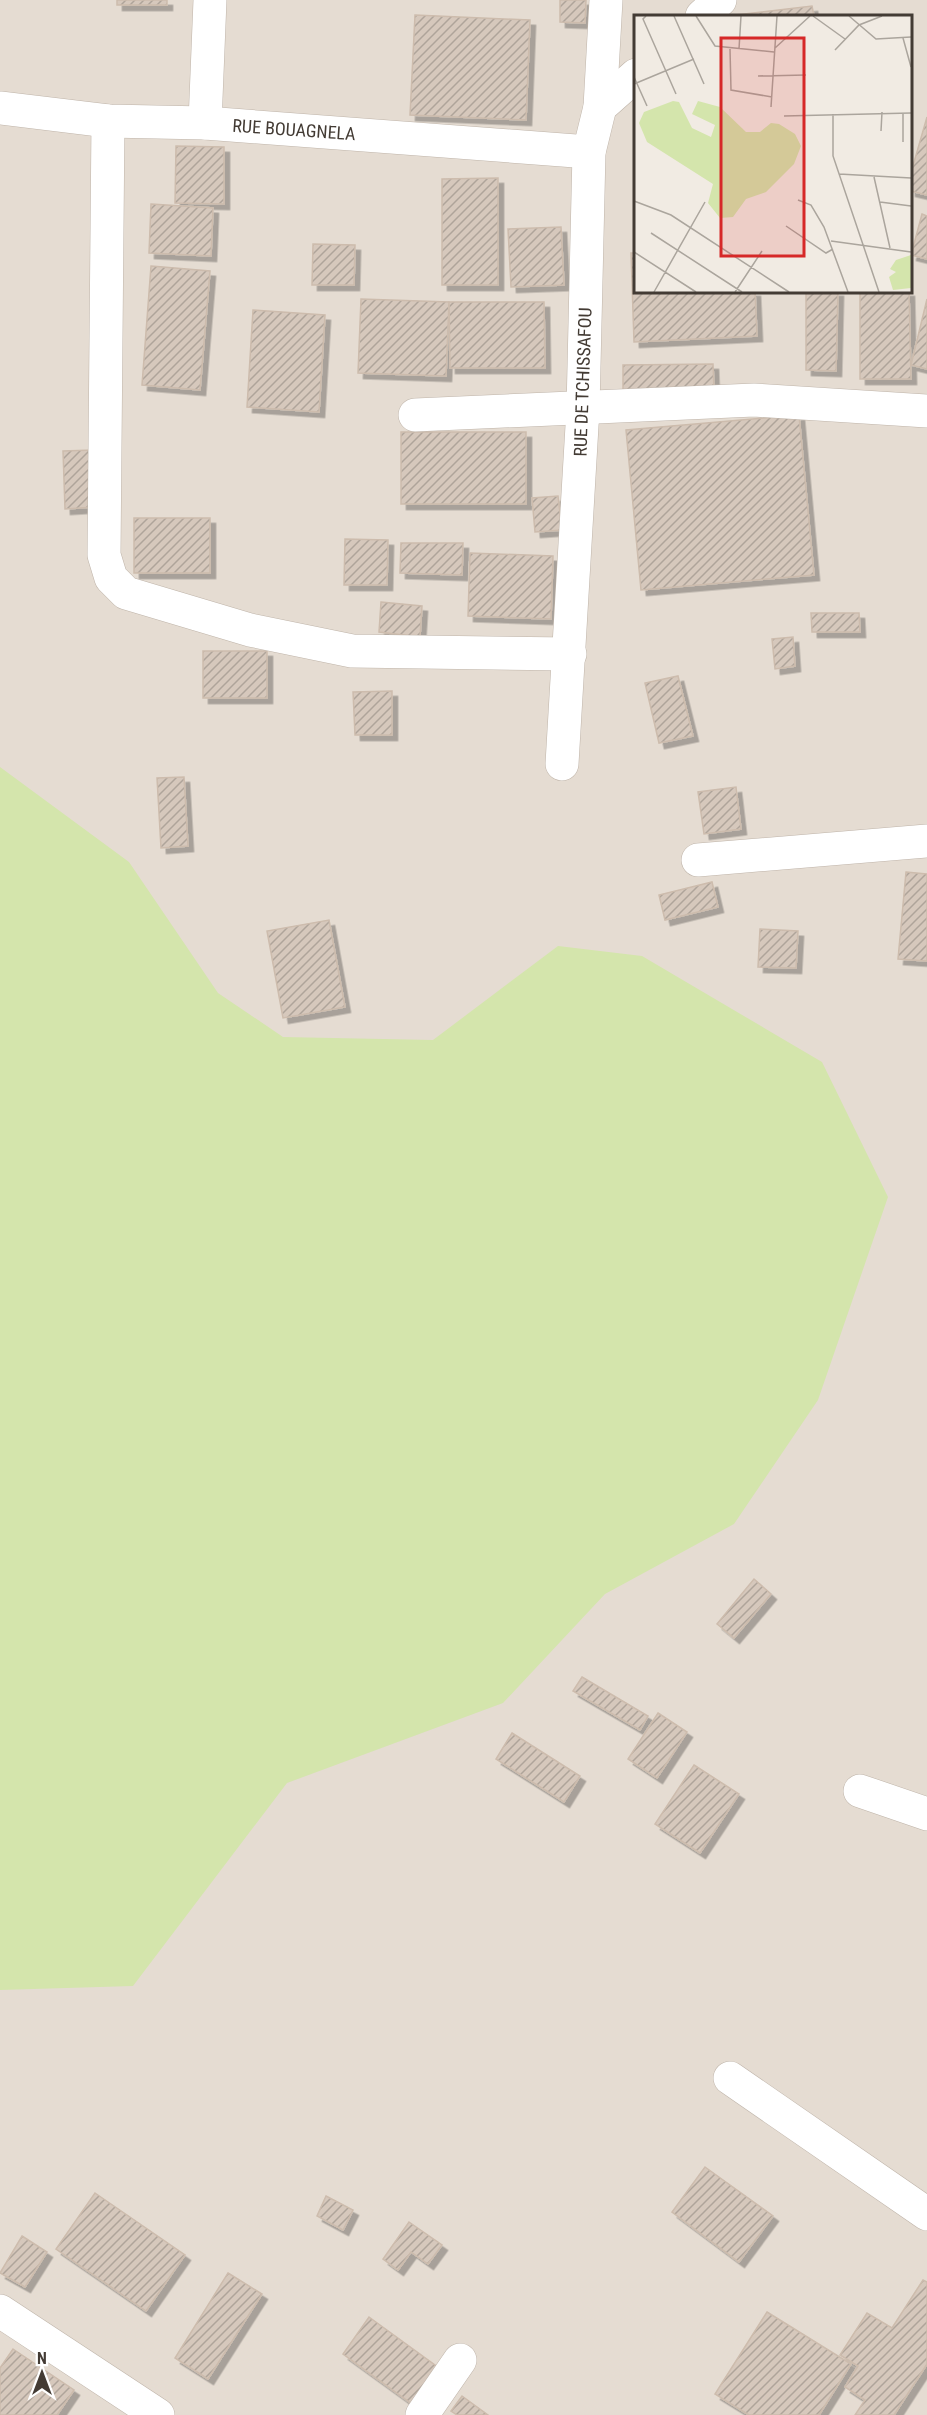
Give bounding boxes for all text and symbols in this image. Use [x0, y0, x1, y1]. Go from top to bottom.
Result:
inset map [634, 15, 912, 292]
street label: RUE BOUAGNELA [232, 115, 357, 144]
street label: RUE DE TCHISSAFOU [569, 307, 596, 457]
north arrow [12, 2343, 72, 2403]
text: N [37, 2349, 47, 2368]

